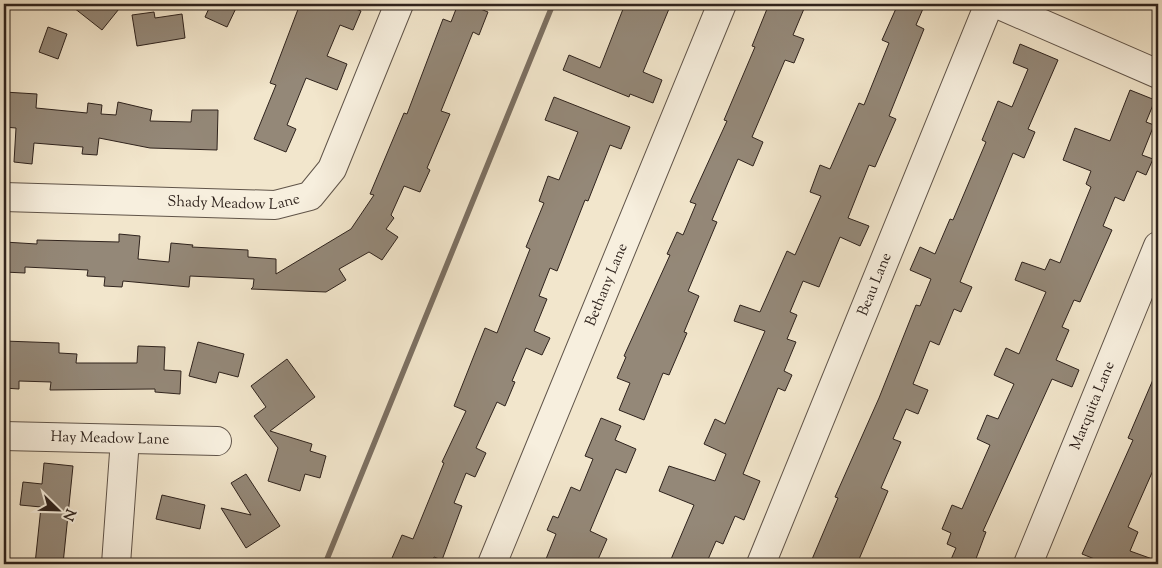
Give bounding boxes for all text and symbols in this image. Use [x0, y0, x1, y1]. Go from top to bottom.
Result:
street label: Shady Meadow Lane [167, 189, 302, 216]
street label: Bethany Lane [580, 240, 633, 329]
street label: Beau Lane [853, 249, 897, 319]
street label: Marquita Lane [1065, 358, 1120, 453]
street label: Hay Meadow Lane [50, 427, 170, 450]
north arrow [32, 486, 82, 536]
text: N [57, 505, 80, 523]

